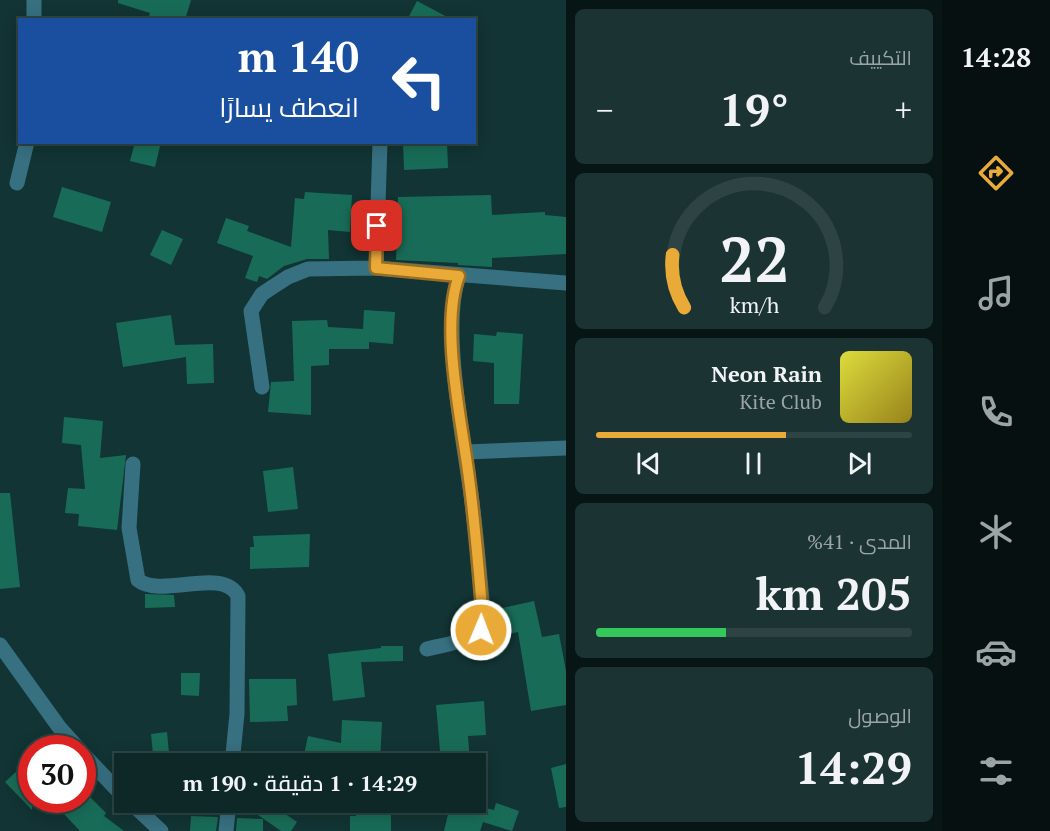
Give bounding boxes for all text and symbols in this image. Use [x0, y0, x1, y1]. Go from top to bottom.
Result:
text: 140 m [238, 28, 359, 84]
text: 14:28 [961, 39, 1031, 75]
icon: left [380, 42, 458, 120]
text: التكييف [849, 44, 912, 71]
text: 19° [719, 79, 789, 139]
text: − [596, 88, 614, 131]
text: + [894, 88, 912, 131]
text: انعطف يسارًا [219, 89, 359, 125]
icon: directions [975, 152, 1017, 194]
pin [351, 200, 402, 251]
icon: arrive [360, 209, 393, 242]
text: 22 [719, 217, 789, 300]
icon: music [975, 272, 1017, 314]
text: km/h [729, 292, 779, 320]
text: Neon Rain [711, 359, 822, 388]
text: Kite Club [739, 388, 822, 415]
icon: phone [975, 391, 1017, 433]
icon: previous [632, 447, 665, 480]
icon: pause [737, 447, 770, 480]
icon: next [843, 447, 876, 480]
icon: climate [975, 511, 1017, 553]
text: المدى · 41% [807, 528, 912, 555]
text: 205 km [756, 563, 912, 623]
position arrow [449, 598, 513, 662]
icon: car [975, 631, 1017, 673]
text: الوصول [848, 702, 912, 729]
speed limit sign: 30 [18, 735, 96, 813]
text: 14:29 [795, 737, 912, 797]
icon: filters [975, 750, 1017, 792]
text: 14:29 · 1 دقيقة · 190 m [183, 768, 417, 797]

